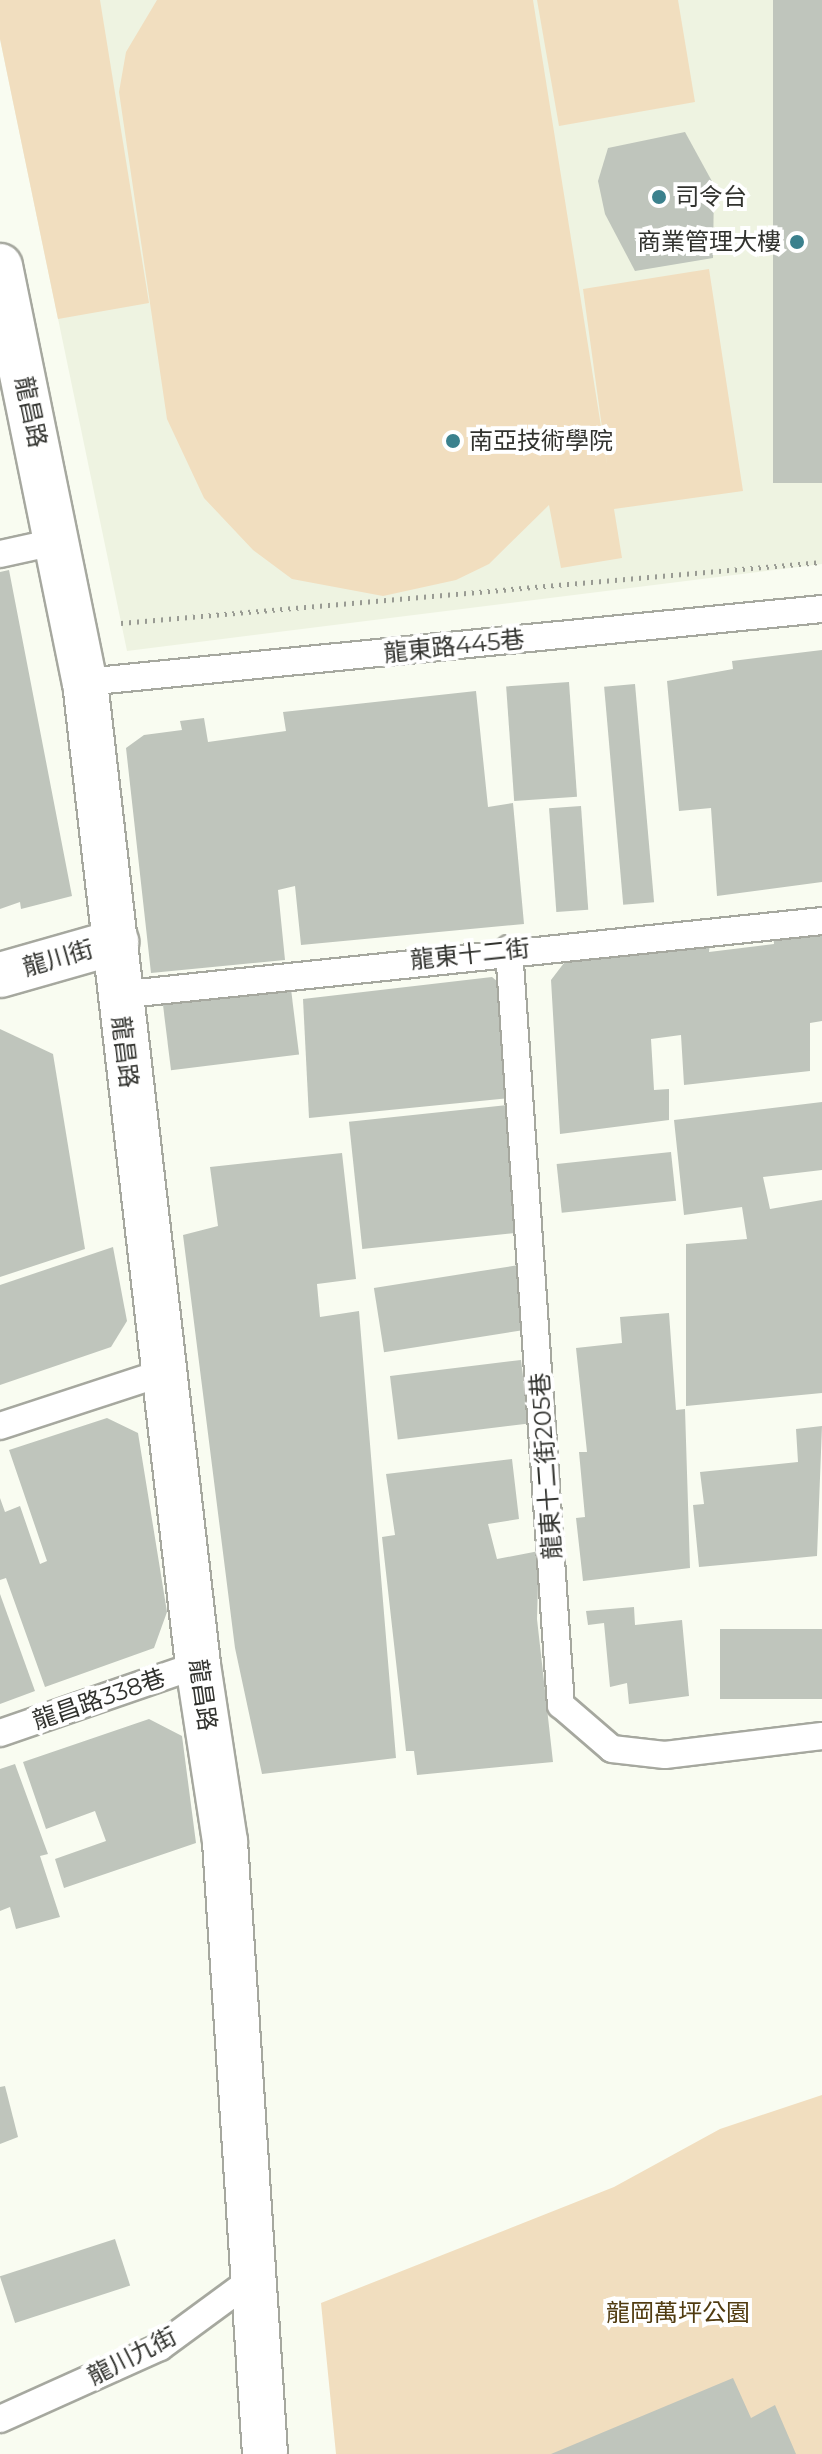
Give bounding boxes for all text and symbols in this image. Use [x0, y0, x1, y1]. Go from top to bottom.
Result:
place label: 司令台 [675, 183, 747, 211]
marker: 司令台 [650, 188, 668, 206]
place label: 商業管理大樓 [637, 228, 781, 256]
marker: 商業管理大樓 [788, 233, 806, 251]
street label: 龍昌路 [9, 374, 53, 450]
place label: 南亞技術學院 [469, 427, 613, 455]
marker: 南亞技術學院 [444, 432, 462, 450]
street label: 龍東路445巷 [382, 624, 526, 668]
street label: 龍東十二街 [409, 933, 531, 975]
street label: 龍川街 [19, 934, 97, 982]
street label: 龍昌路 [106, 1015, 144, 1089]
street label: 龍東十二街205巷 [525, 1372, 567, 1560]
street label: 龍昌路 [184, 1657, 222, 1733]
street label: 龍昌路338巷 [29, 1663, 169, 1735]
park label: 龍岡萬坪公園 [606, 2299, 750, 2327]
street label: 龍川九街 [83, 2321, 181, 2391]

